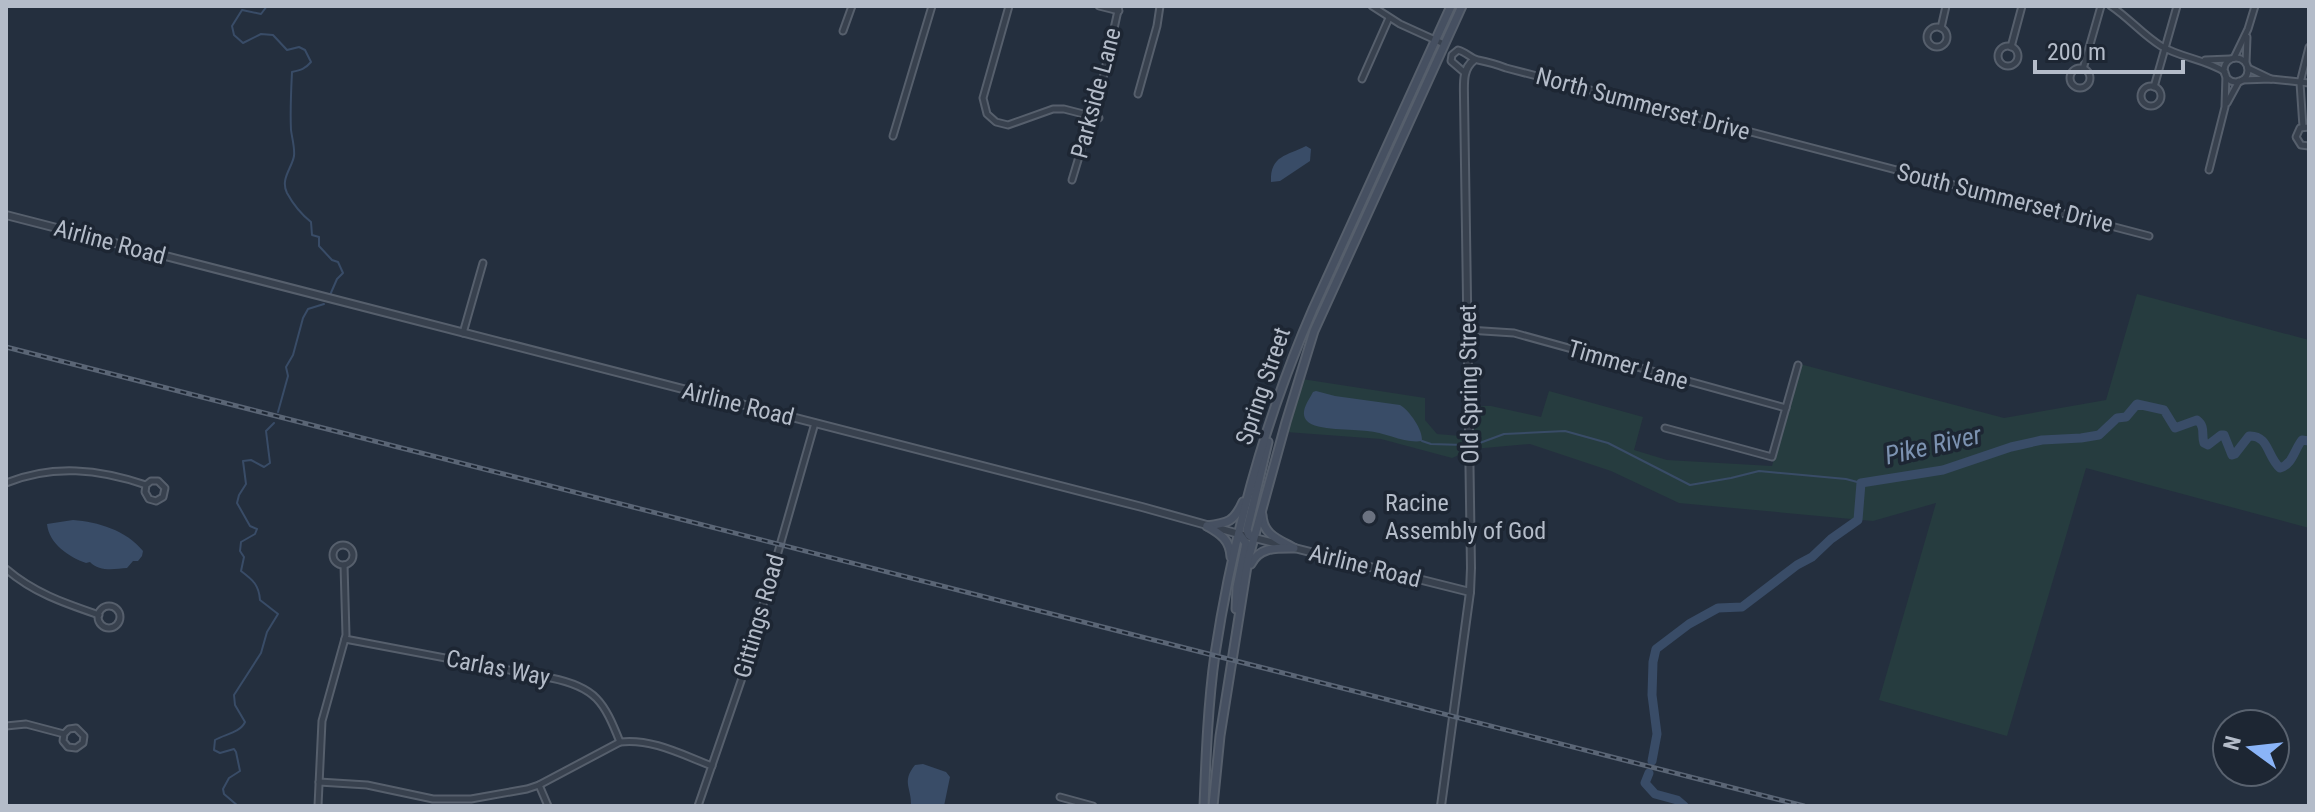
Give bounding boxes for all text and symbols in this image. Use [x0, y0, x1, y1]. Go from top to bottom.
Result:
scale bar [2035, 24, 2183, 74]
street label: Parkside Lane [1065, 25, 1127, 161]
text: 200 m [2047, 38, 2106, 66]
street label: North Summerset Drive [1533, 62, 1753, 146]
street label: South Summerset Drive [1894, 158, 2116, 238]
street label: Airline Road [51, 214, 169, 270]
street label: Old Spring Street [1454, 304, 1484, 464]
street label: Spring Street [1230, 324, 1296, 448]
street label: Timmer Lane [1565, 334, 1691, 396]
street label: Airline Road [679, 377, 797, 431]
water label: Pike River [1882, 419, 1985, 471]
place label: Racine Assembly of God [1385, 489, 1546, 545]
marker: Racine Assembly of God [1360, 508, 1378, 526]
street label: Airline Road [1306, 539, 1424, 593]
street label: Gittings Road [728, 551, 790, 681]
street label: Carlas Way [444, 644, 552, 692]
north arrow [2211, 708, 2291, 788]
text: N [2218, 733, 2246, 753]

